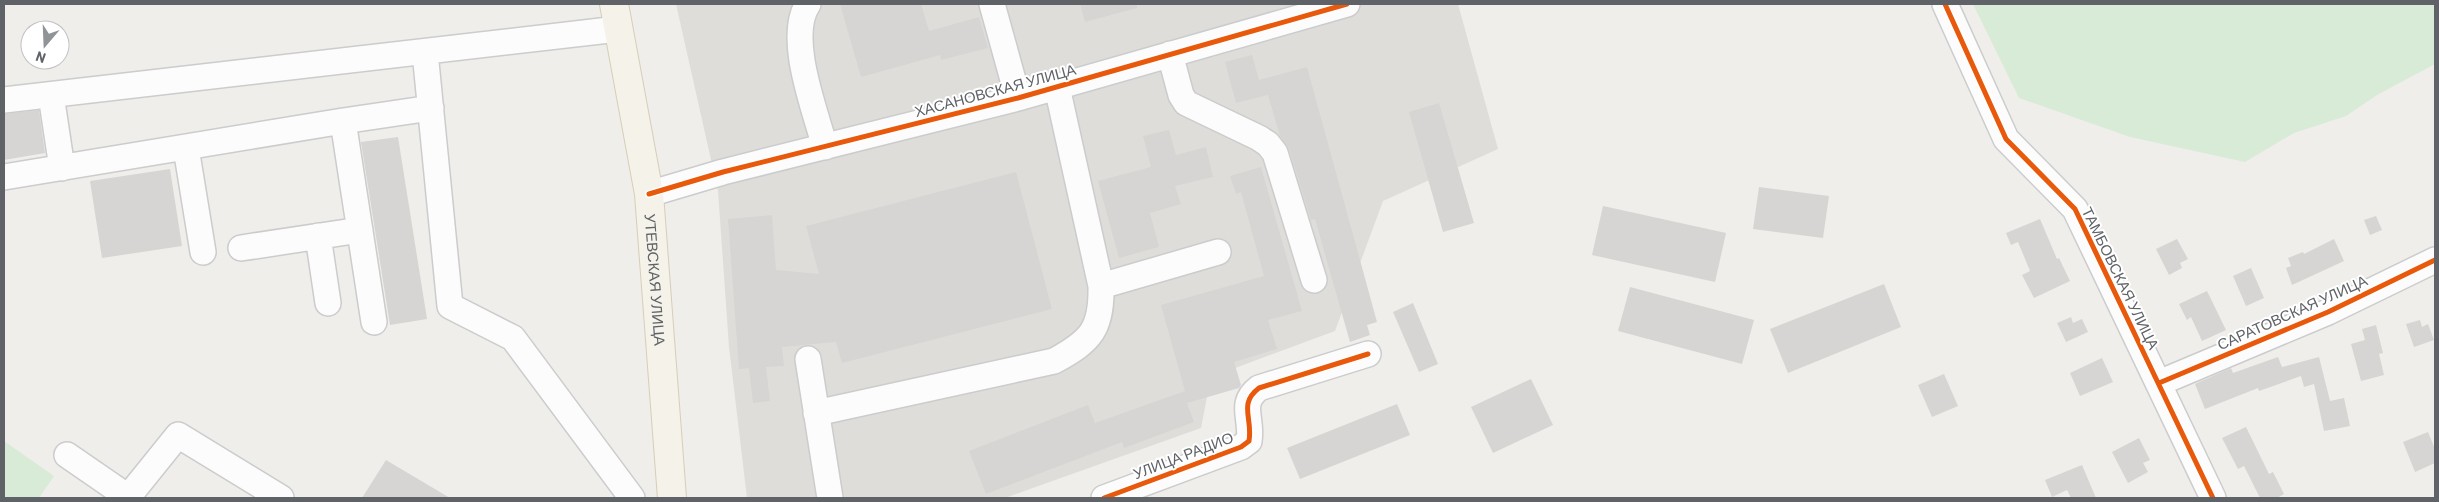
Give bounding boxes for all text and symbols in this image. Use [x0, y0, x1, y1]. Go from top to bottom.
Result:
north arrow [20, 20, 70, 70]
text: N [33, 48, 48, 67]
street label: ХАСАНОВСКАЯ УЛИЦА [912, 60, 1078, 120]
street label: ТАМБОВСКАЯ УЛИЦА [2079, 204, 2163, 352]
street label: УТЕВСКАЯ УЛИЦА [642, 213, 669, 346]
street label: САРАТОВСКАЯ УЛИЦА [2214, 271, 2370, 353]
street label: УЛИЦА РАДИО [1130, 428, 1236, 482]

